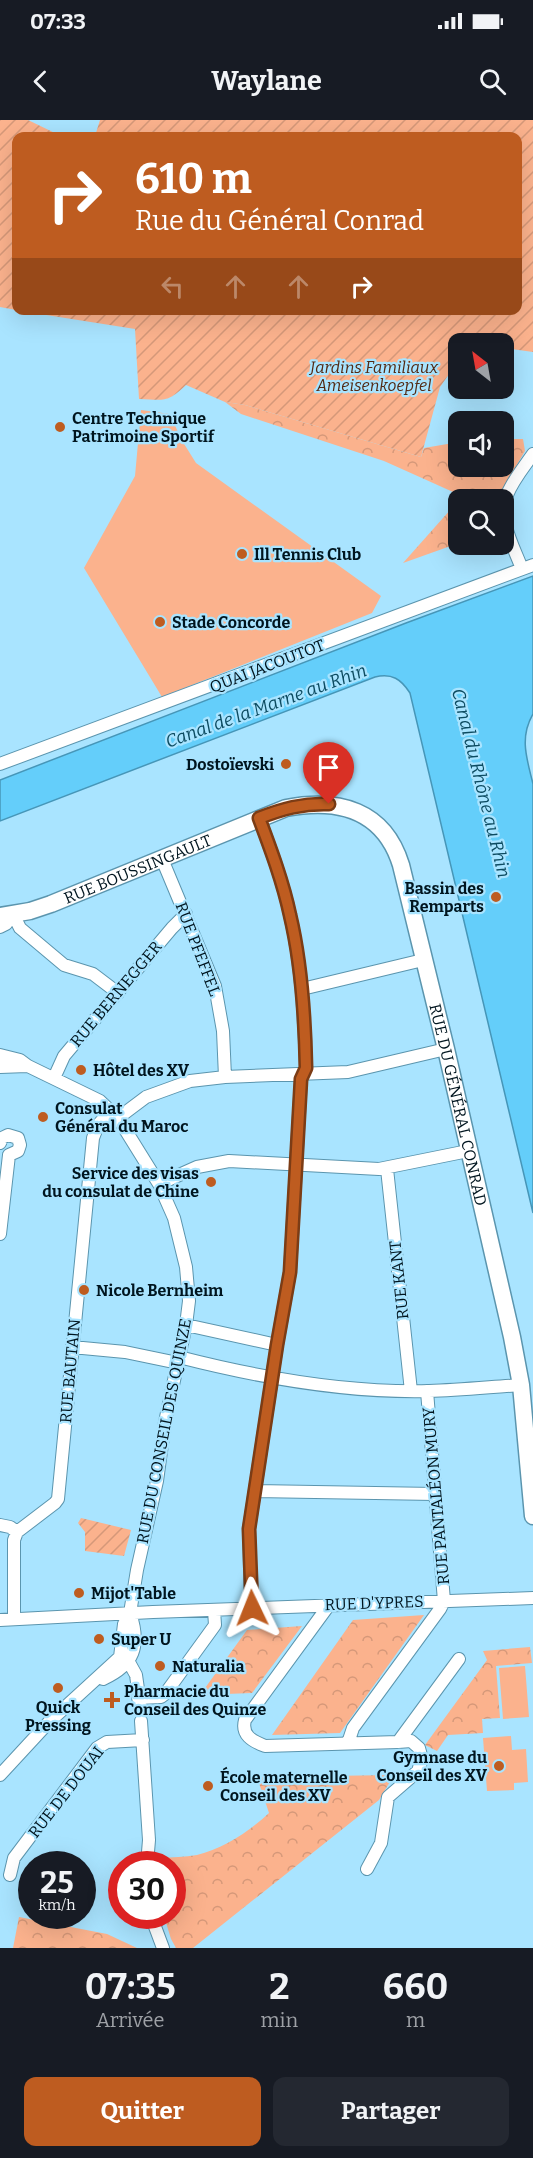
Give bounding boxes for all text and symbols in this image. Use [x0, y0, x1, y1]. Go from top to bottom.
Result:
text: 07:33 [30, 8, 86, 35]
icon: back [24, 65, 57, 98]
text: Waylane [211, 65, 322, 97]
icon: search [476, 65, 509, 98]
text: 610 m [135, 154, 252, 204]
icon: right [36, 156, 114, 234]
text: Rue du Général Conrad [135, 205, 424, 237]
icon: left [156, 270, 189, 303]
icon: ahead [219, 270, 252, 303]
icon: ahead [282, 270, 315, 303]
icon: right [345, 270, 378, 303]
north arrow [448, 333, 514, 399]
map controls [448, 333, 514, 555]
park label: Jardins Familiaux Ameisenkoepfel [308, 358, 438, 395]
place label: Centre Technique Patrimoine Sportif [72, 409, 215, 446]
button: sound [448, 411, 514, 477]
marker: Centre Technique Patrimoine Sportif [53, 420, 67, 434]
button: search [448, 489, 514, 555]
place label: Ill Tennis Club [254, 545, 361, 564]
marker: Ill Tennis Club [235, 547, 249, 561]
place label: Stade Concorde [172, 613, 290, 632]
marker: Stade Concorde [153, 615, 167, 629]
street label: QUAI JACOUTOT [207, 635, 327, 697]
water label: Canal de la Marne au Rhin [162, 659, 370, 753]
water label: Canal du Rhône au Rhin [447, 686, 515, 880]
pin [303, 742, 354, 804]
icon: arrive [312, 751, 345, 784]
place label: Dostoïevski [186, 755, 274, 774]
marker: Dostoïevski [279, 757, 293, 771]
street label: RUE BOUSSINGAULT [61, 830, 214, 907]
place label: Bassin des Remparts [404, 879, 484, 916]
marker: Bassin des Remparts [489, 890, 503, 904]
street label: RUE PFEFFEL [171, 899, 225, 999]
street label: RUE BERNEGGER [66, 937, 166, 1051]
street label: RUE DU GÉNÉRAL CONRAD [426, 1002, 491, 1207]
place label: Hôtel des XV [93, 1061, 190, 1080]
marker: Hôtel des XV [74, 1063, 88, 1077]
place label: Consulat Général du Maroc [55, 1099, 188, 1136]
marker: Consulat Général du Maroc [36, 1110, 50, 1124]
place label: Service des visas du consulat de Chine [42, 1164, 199, 1201]
marker: Service des visas du consulat de Chine [204, 1175, 218, 1189]
street label: RUE KANT [385, 1240, 413, 1320]
place label: Nicole Bernheim [96, 1281, 224, 1300]
marker: Nicole Bernheim [77, 1283, 91, 1297]
street label: RUE DU CONSEIL DES QUINZE [133, 1317, 195, 1545]
street label: RUE BAUTAIN [56, 1318, 84, 1424]
street label: RUE PANTALÉON MURY [418, 1406, 453, 1586]
position arrow [220, 1576, 284, 1640]
place label: Mijot'Table [91, 1584, 176, 1603]
marker: Mijot'Table [72, 1586, 86, 1600]
street label: RUE D'YPRES [324, 1592, 424, 1614]
place label: Super U [111, 1630, 171, 1649]
marker: Super U [92, 1632, 106, 1646]
place label: Naturalia [172, 1657, 245, 1676]
marker: Naturalia [153, 1659, 167, 1673]
marker: Quick Pressing [51, 1681, 65, 1695]
place label: Pharmacie du Conseil des Quinze [124, 1682, 266, 1719]
marker: Pharmacie du Conseil des Quinze [105, 1693, 119, 1707]
place label: Quick Pressing [25, 1698, 91, 1735]
street label: RUE DE DOUAI [24, 1742, 108, 1842]
place label: Gymnase du Conseil des XV [376, 1748, 488, 1785]
marker: Gymnase du Conseil des XV [492, 1759, 506, 1773]
place label: École maternelle Conseil des XV [220, 1766, 348, 1805]
marker: École maternelle Conseil des XV [201, 1779, 215, 1793]
speed limit sign: 30 [108, 1851, 186, 1929]
text: 25 [40, 1865, 74, 1901]
text: km/h [38, 1896, 76, 1914]
text: 07:35 [85, 1965, 176, 2009]
text: 2 [269, 1965, 289, 2009]
text: 660 [383, 1965, 448, 2009]
text: Arrivée [96, 2008, 165, 2032]
text: min [260, 2008, 298, 2032]
text: m [406, 2008, 425, 2032]
button: Quitter [24, 2077, 261, 2146]
button: Partager [273, 2077, 509, 2146]

